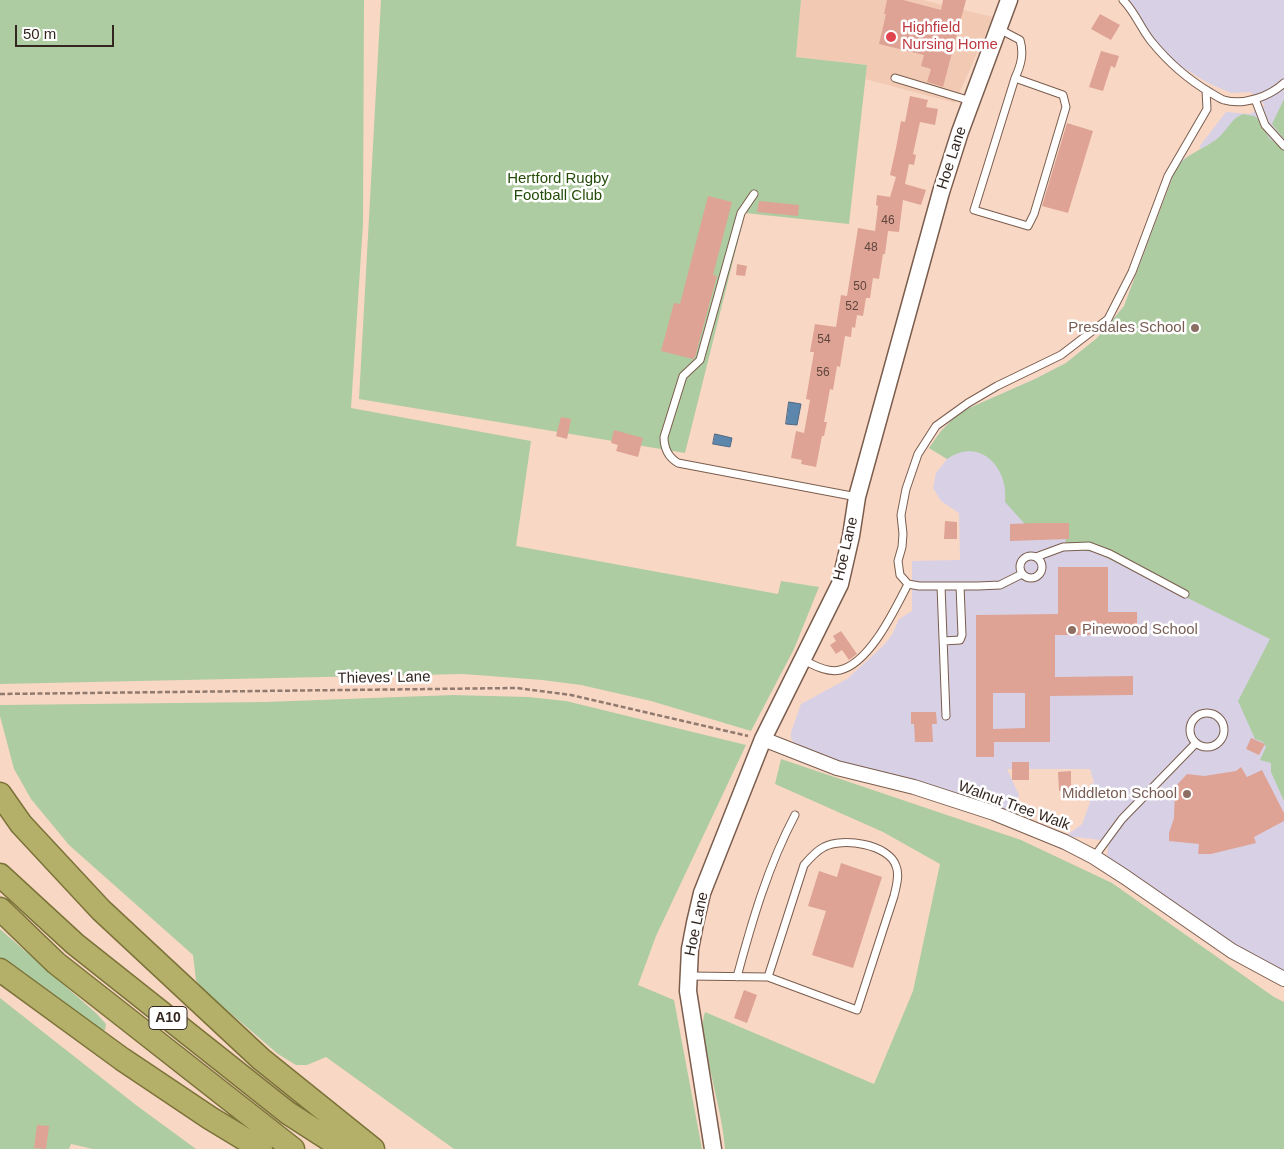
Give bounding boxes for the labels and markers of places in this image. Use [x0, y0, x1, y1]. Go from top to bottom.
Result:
place label: Highfield Nursing Home [902, 19, 998, 54]
marker: Highfield Nursing Home [884, 30, 898, 44]
place label: Presdales School [1068, 319, 1185, 337]
marker: Presdales School [1189, 322, 1201, 334]
place label: Pinewood School [1082, 621, 1198, 639]
marker: Pinewood School [1066, 624, 1078, 636]
place label: Middleton School [1062, 785, 1177, 803]
marker: Middleton School [1181, 788, 1193, 800]

